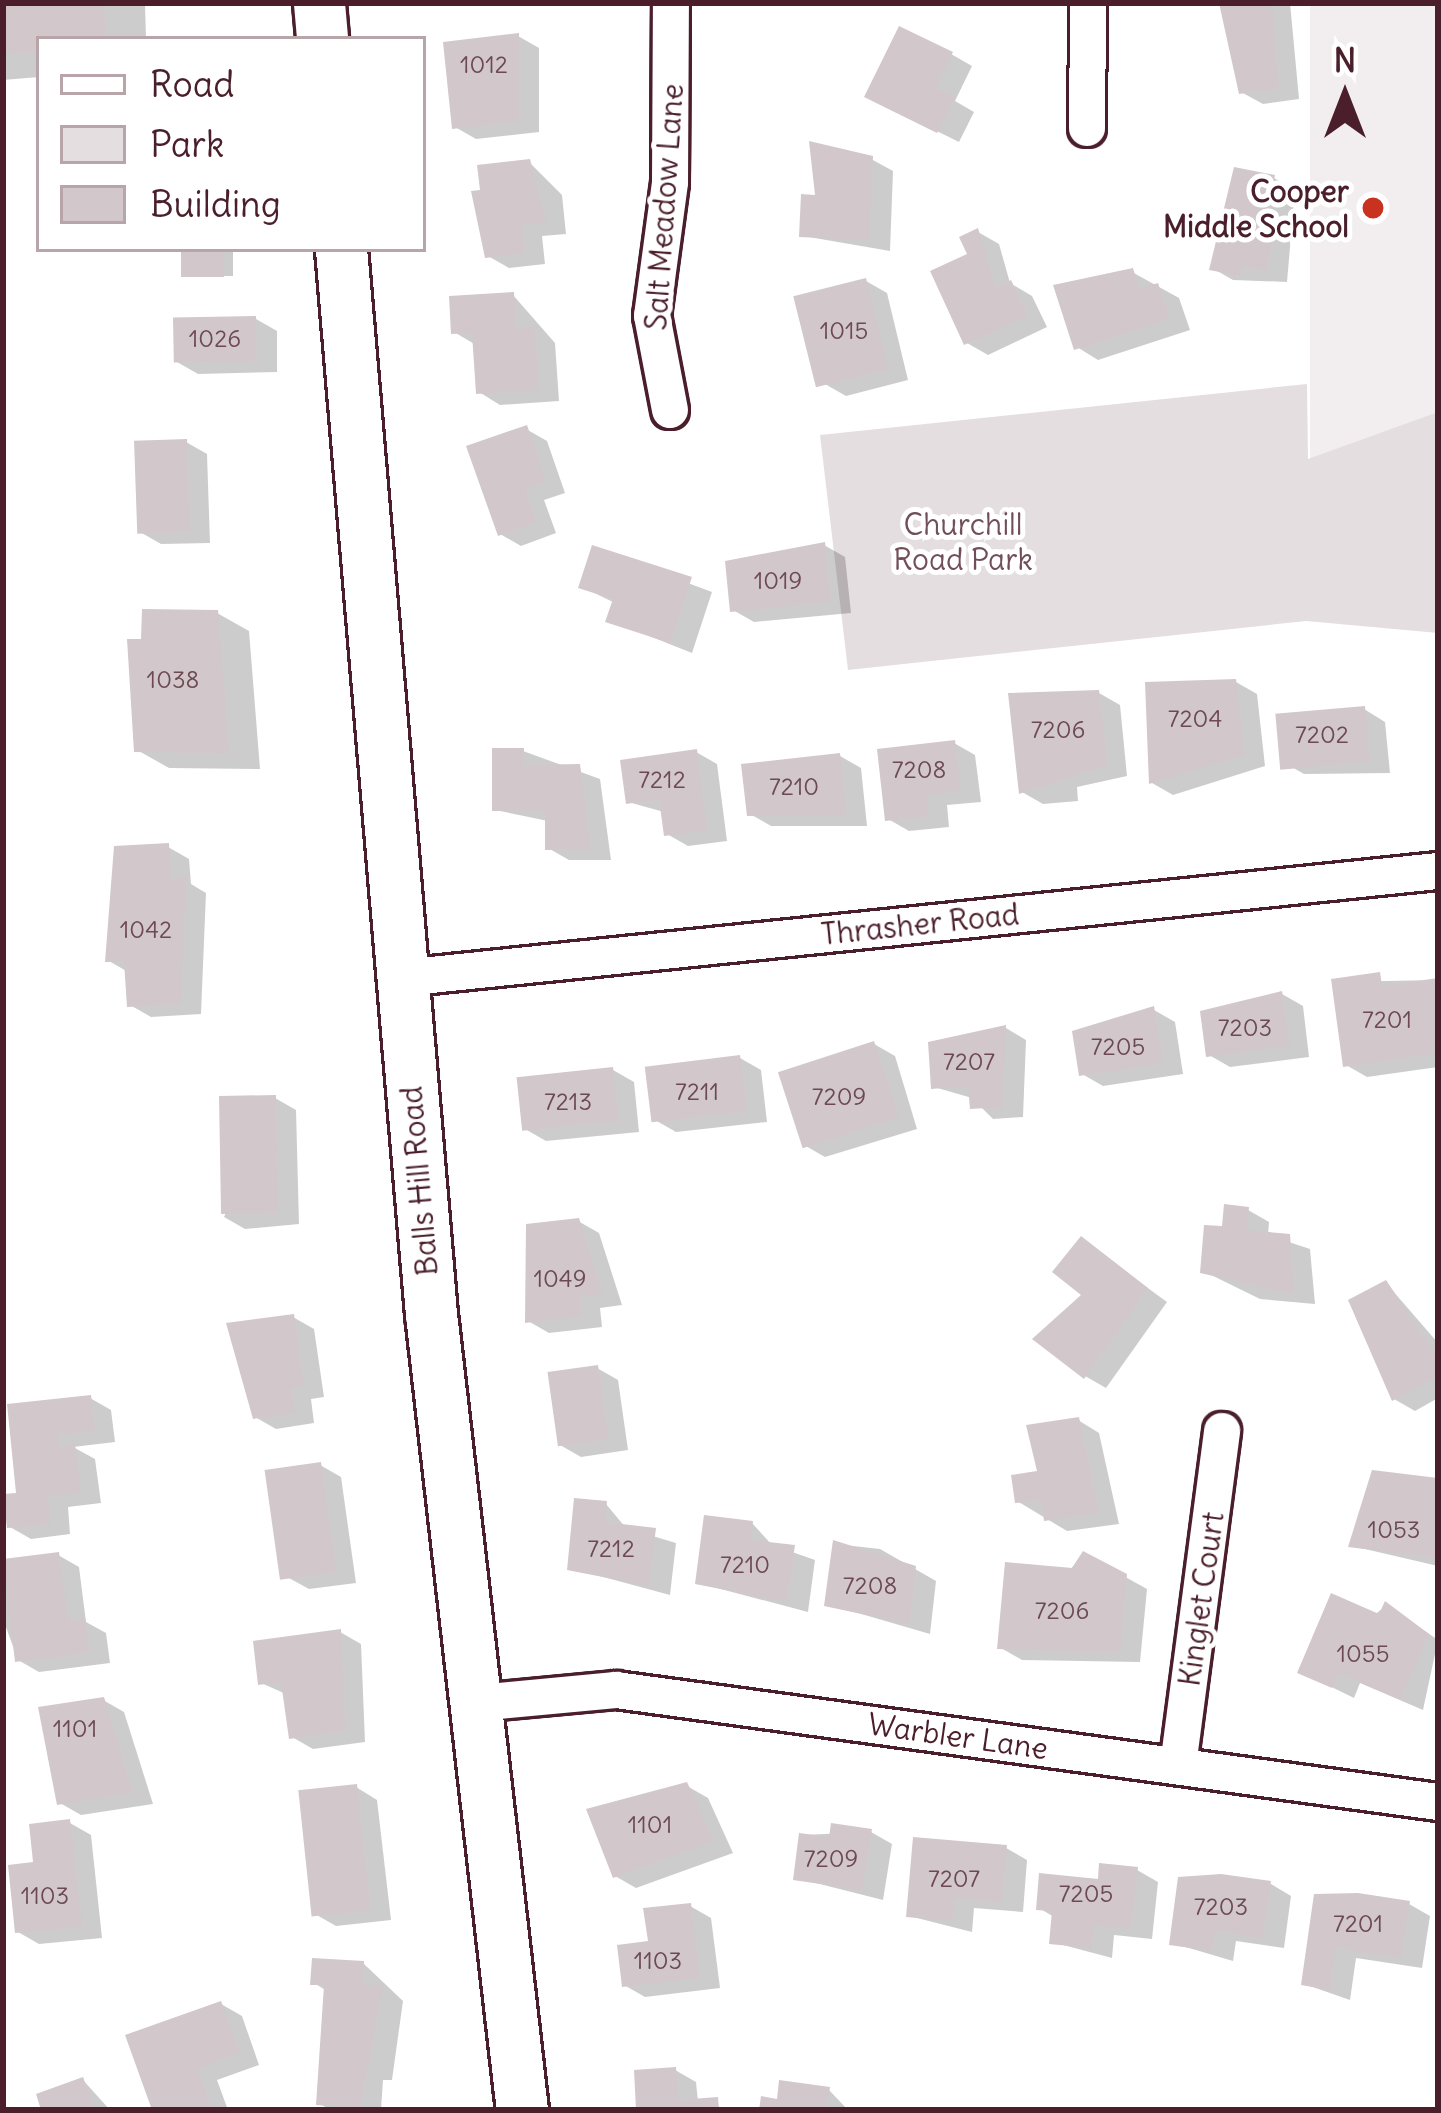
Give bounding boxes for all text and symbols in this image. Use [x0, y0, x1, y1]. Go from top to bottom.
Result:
legend [36, 36, 426, 252]
north arrow [1285, 36, 1405, 156]
text: N [1334, 39, 1356, 81]
house number: 1012 [460, 51, 508, 79]
text: Road [150, 62, 234, 107]
street label: Salt Meadow Lane [637, 83, 691, 331]
text: Park [150, 122, 224, 167]
place label: Cooper Middle School [1163, 173, 1349, 243]
text: Building [150, 182, 281, 227]
marker: Cooper Middle School [1360, 195, 1386, 221]
house number: 1015 [820, 317, 868, 345]
house number: 1026 [189, 325, 241, 353]
park label: Churchill Road Park [893, 506, 1033, 576]
house number: 1019 [754, 567, 802, 595]
house number: 1038 [147, 666, 199, 694]
house number: 7204 [1168, 705, 1222, 733]
house number: 7206 [1031, 716, 1085, 744]
house number: 7202 [1295, 721, 1349, 749]
house number: 7208 [892, 756, 946, 784]
house number: 7212 [638, 766, 686, 794]
house number: 7210 [769, 773, 819, 801]
street label: Thrasher Road [819, 896, 1021, 952]
house number: 1042 [120, 916, 172, 944]
house number: 7201 [1362, 1006, 1412, 1034]
house number: 7203 [1218, 1014, 1272, 1042]
house number: 7205 [1091, 1033, 1145, 1061]
house number: 7207 [943, 1048, 995, 1076]
house number: 7211 [675, 1078, 719, 1106]
house number: 7209 [812, 1083, 866, 1111]
street label: Balls Hill Road [393, 1085, 445, 1277]
house number: 7213 [544, 1088, 592, 1116]
house number: 1049 [534, 1265, 586, 1293]
street label: Kinglet Court [1171, 1510, 1231, 1688]
house number: 1053 [1368, 1516, 1420, 1544]
house number: 7212 [587, 1535, 635, 1563]
house number: 7210 [720, 1551, 770, 1579]
house number: 7208 [843, 1572, 897, 1600]
house number: 7206 [1035, 1597, 1089, 1625]
house number: 1055 [1337, 1640, 1389, 1668]
street label: Warbler Lane [866, 1706, 1050, 1766]
house number: 1101 [53, 1715, 97, 1743]
house number: 1101 [628, 1811, 672, 1839]
house number: 7209 [804, 1845, 858, 1873]
house number: 7207 [928, 1865, 980, 1893]
house number: 7205 [1059, 1880, 1113, 1908]
house number: 1103 [21, 1882, 69, 1910]
house number: 7203 [1194, 1893, 1248, 1921]
house number: 7201 [1333, 1910, 1383, 1938]
house number: 1103 [634, 1947, 682, 1975]

